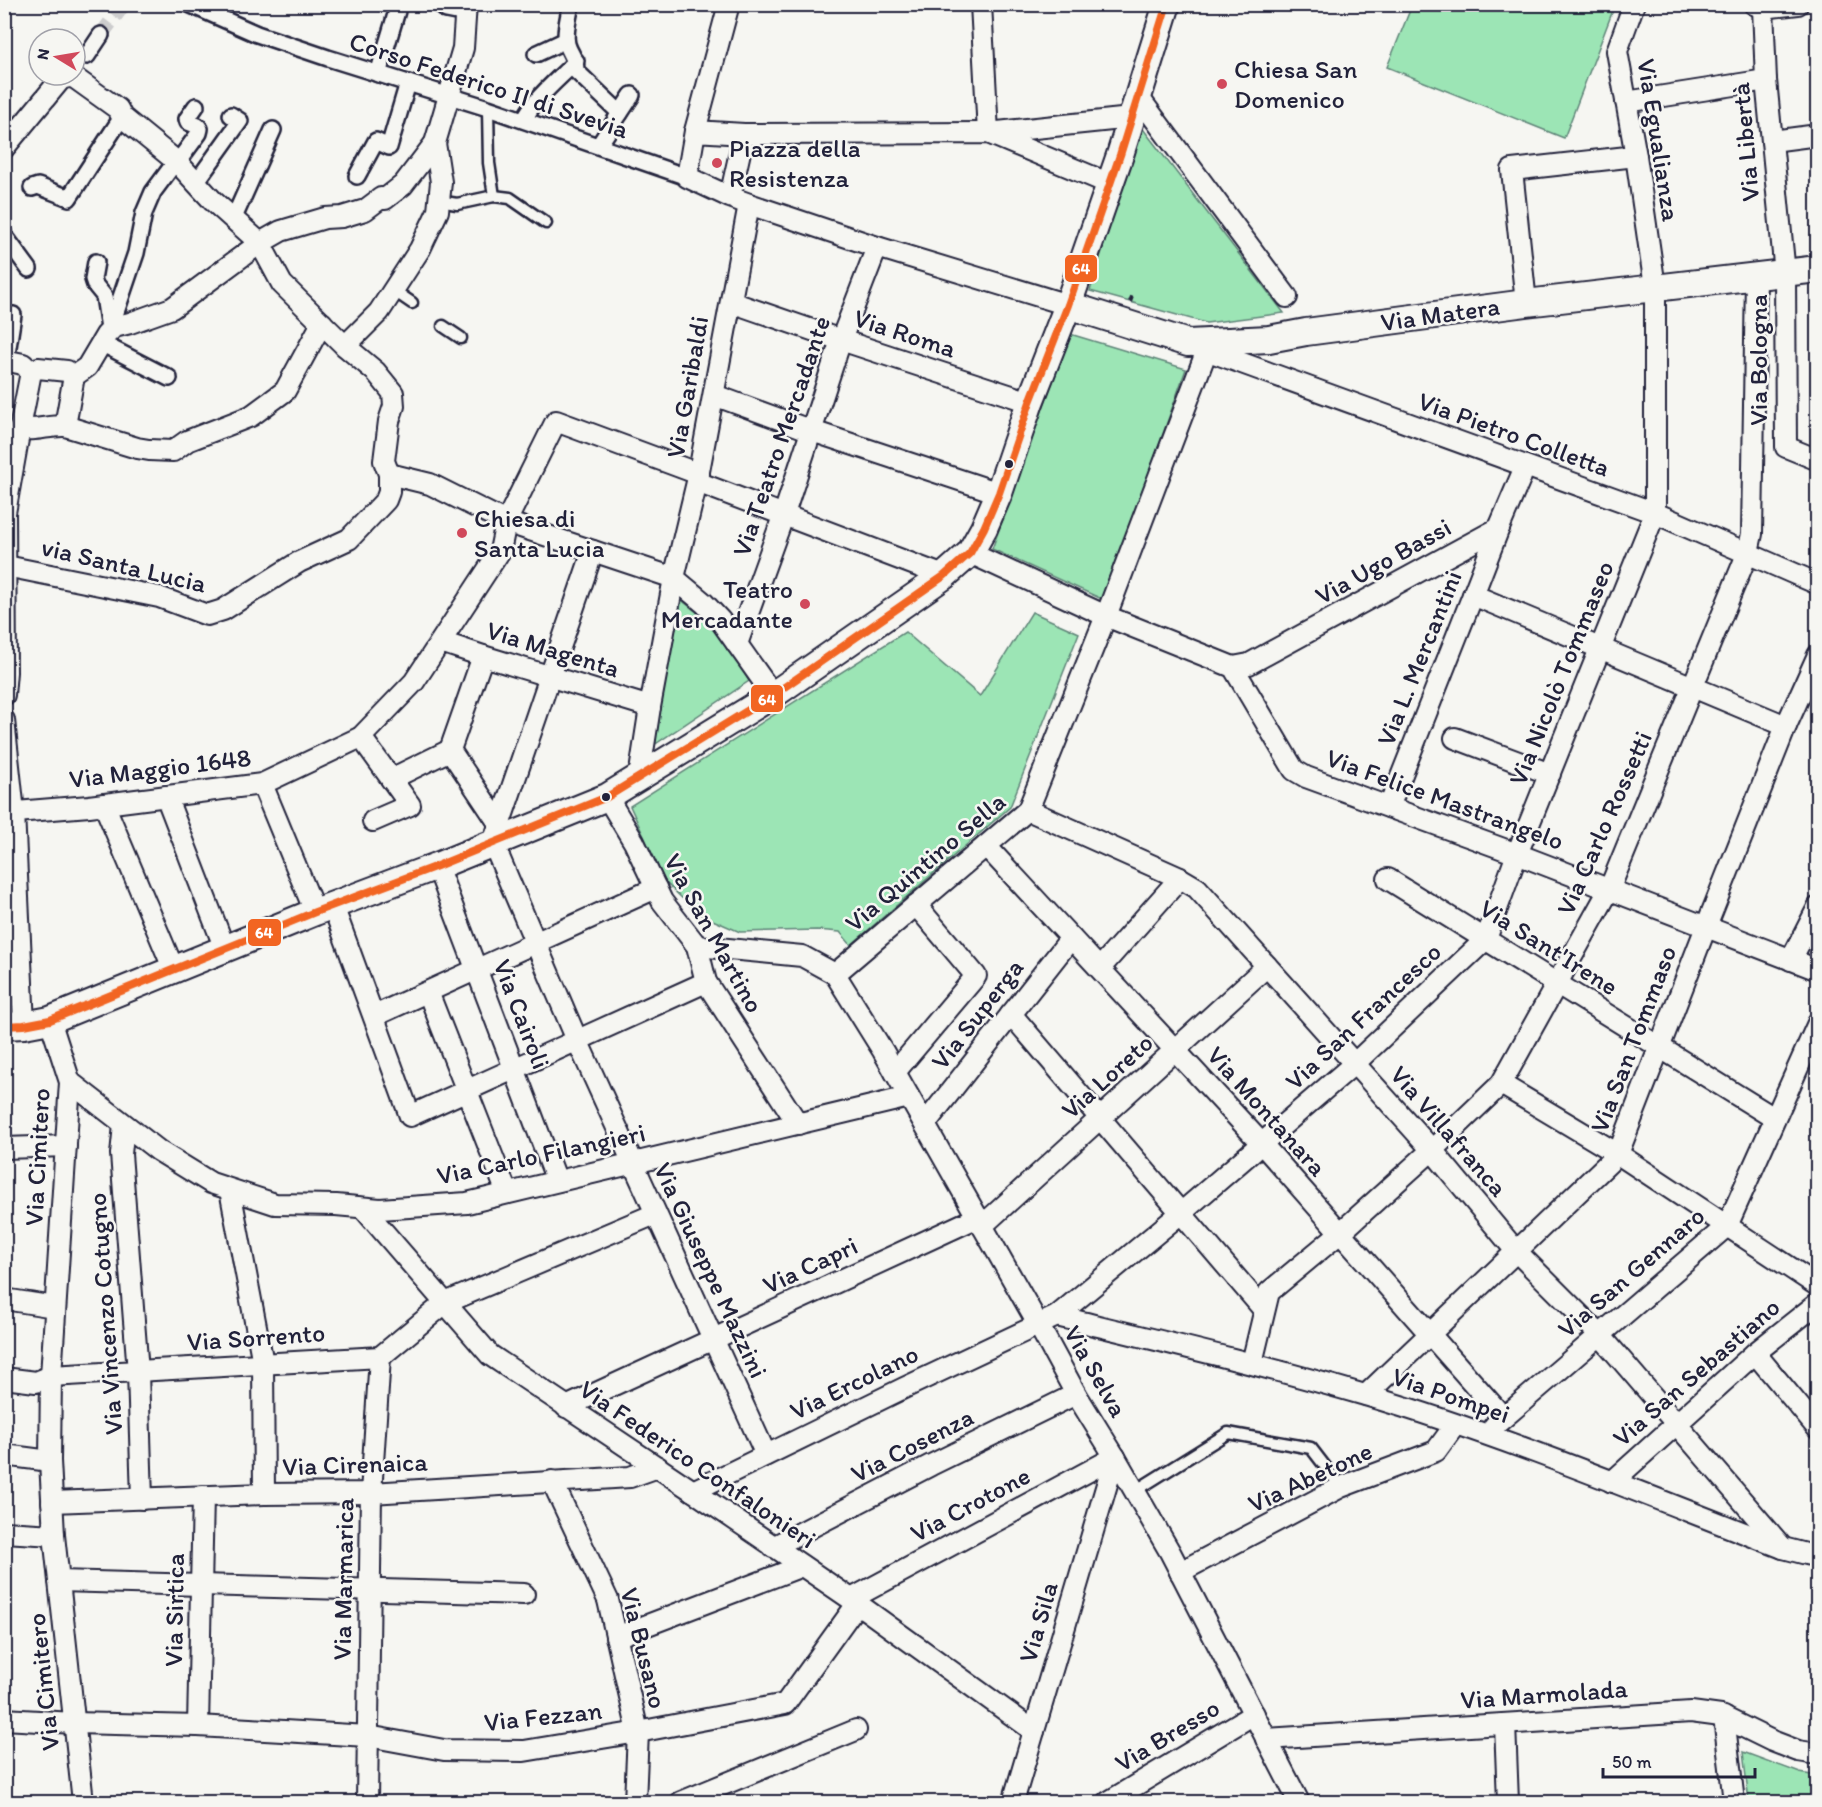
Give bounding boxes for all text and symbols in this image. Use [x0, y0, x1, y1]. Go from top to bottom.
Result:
street label: Corso Federico II di Svevia [345, 25, 633, 145]
north arrow [27, 27, 87, 87]
text: N [32, 47, 53, 61]
place label: Chiesa San Domenico [1234, 53, 1358, 115]
street label: Via Egualianza [1630, 56, 1688, 224]
marker: Chiesa San Domenico [1215, 77, 1229, 91]
street label: Via Libertà [1724, 81, 1766, 203]
place label: Piazza della Resistenza [729, 132, 861, 194]
marker: Piazza della Resistenza [710, 156, 724, 170]
line badge: 64 [1064, 254, 1098, 283]
text: 64 [1072, 259, 1090, 278]
street label: Via Matera [1378, 290, 1502, 338]
street label: Via Bologna [1742, 294, 1774, 426]
street label: Via Roma [850, 302, 960, 365]
street label: Via Teatro Mercadante [725, 311, 837, 561]
street label: Via Garibaldi [659, 313, 715, 461]
street label: Via Pietro Colletta [1414, 385, 1614, 484]
unlabelled marker [1003, 458, 1015, 470]
place label: Chiesa di Santa Lucia [474, 502, 605, 564]
street label: Via Ugo Bassi [1309, 511, 1457, 611]
marker: Chiesa di Santa Lucia [455, 526, 469, 540]
street label: via Santa Lucia [38, 530, 210, 600]
street label: Via Nicolò Tommaseo [1501, 556, 1621, 790]
street label: Via L. Mercantini [1369, 566, 1469, 750]
place label: Teatro Mercadante [661, 573, 793, 635]
marker: Teatro Mercadante [798, 597, 812, 611]
street label: Via Magenta [483, 614, 623, 684]
line badge: 64 [750, 684, 784, 713]
text: 64 [758, 690, 776, 709]
street label: Via Carlo Rossetti [1549, 726, 1659, 920]
street label: Via Maggio 1648 [67, 741, 253, 795]
street label: Via Felice Mastrangelo [1322, 741, 1568, 857]
street label: Via Quintino Sella [838, 785, 1012, 939]
unlabelled marker [600, 791, 612, 803]
street label: Via San Martino [657, 848, 771, 1018]
street label: Via Sant'Irene [1474, 892, 1624, 1002]
line badge: 64 [247, 918, 282, 947]
text: 64 [255, 923, 273, 942]
street label: Via San Francesco [1278, 935, 1448, 1097]
street label: Via San Tommaso [1583, 941, 1683, 1137]
street label: Via Superga [924, 952, 1030, 1076]
street label: Via Cairoli [486, 955, 558, 1073]
street label: Via Loreto [1054, 1026, 1160, 1126]
street label: Via Montanara [1200, 1039, 1334, 1183]
street label: Via Villafranca [1383, 1059, 1515, 1204]
street label: Via Cimitero [17, 1087, 57, 1227]
street label: Via Carlo Filangieri [434, 1116, 648, 1192]
street label: Via Giuseppe Mazzini [647, 1157, 775, 1383]
street label: Via Vincenzo Cotugno [81, 1192, 129, 1436]
street label: Via San Gennaro [1551, 1199, 1711, 1345]
street label: Via Capri [757, 1229, 863, 1301]
street label: Via San Sebastiano [1606, 1291, 1786, 1453]
street label: Via Sorrento [186, 1316, 326, 1358]
street label: Via Selva [1057, 1319, 1135, 1423]
street label: Via Ercolano [785, 1337, 923, 1427]
street label: Via Pompei [1388, 1360, 1514, 1430]
street label: Via Federico Confalonieri [573, 1373, 823, 1555]
street label: Via Cosenza [845, 1400, 979, 1489]
street label: Via Abetone [1243, 1434, 1377, 1520]
street label: Via Cirenaica [282, 1445, 429, 1483]
street label: Via Crotone [905, 1459, 1035, 1549]
street label: Via Marmarica [326, 1497, 360, 1661]
street label: Via Sirtica [157, 1553, 191, 1667]
street label: Via Sila [1011, 1577, 1065, 1666]
street label: Via Busano [614, 1584, 674, 1712]
street label: Via Cimitero [20, 1612, 66, 1752]
street label: Via Marmolada [1459, 1672, 1629, 1716]
street label: Via Bresso [1109, 1691, 1225, 1779]
street label: Via Fezzan [482, 1694, 604, 1738]
scale bar [1603, 1741, 1754, 1779]
text: 50 m [1612, 1751, 1652, 1773]

